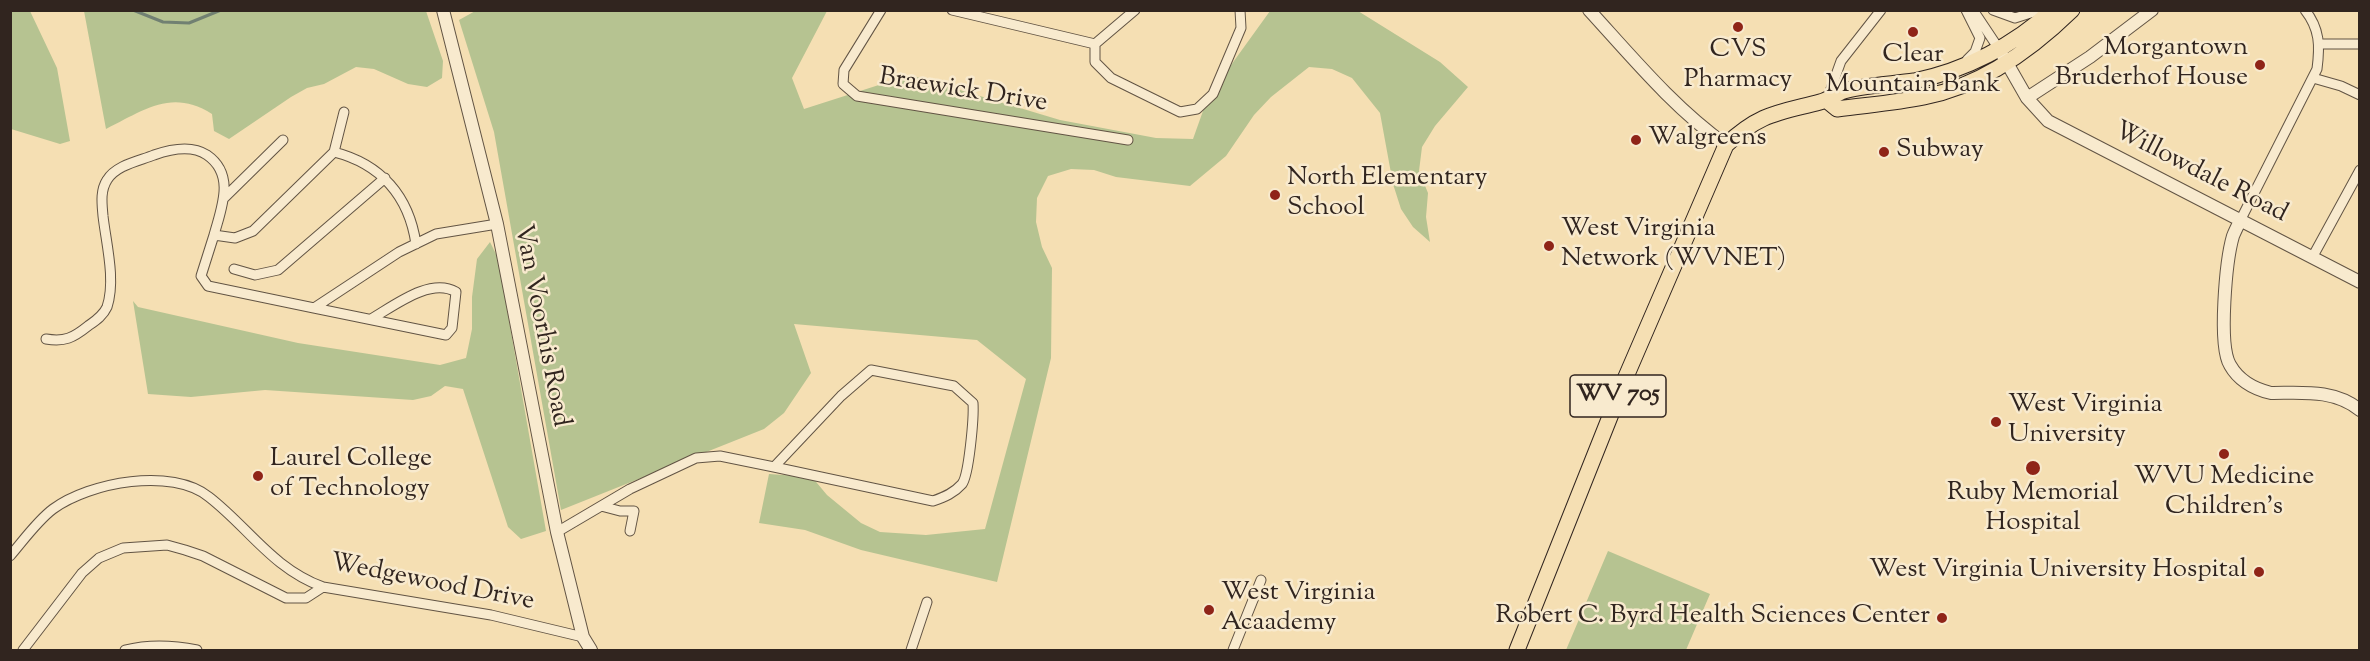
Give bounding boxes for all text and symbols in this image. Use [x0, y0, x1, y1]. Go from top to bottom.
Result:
marker: CVS Pharmacy [1731, 20, 1745, 34]
marker: Clear Mountain Bank [1906, 25, 1920, 39]
place label: Morgantown Bruderhof House [2055, 34, 2248, 96]
place label: CVS Pharmacy [1684, 36, 1792, 98]
place label: Clear Mountain Bank [1826, 41, 2000, 102]
marker: Morgantown Bruderhof House [2253, 58, 2267, 72]
street label: Braewick Drive [877, 63, 1049, 121]
street label: Willowdale Road [2108, 117, 2292, 231]
place label: Walgreens [1648, 124, 1767, 156]
marker: Walgreens [1629, 133, 1643, 147]
place label: Subway [1896, 136, 1984, 168]
marker: Subway [1877, 145, 1891, 159]
place label: North Elementary School [1287, 164, 1488, 225]
marker: North Elementary School [1268, 188, 1282, 202]
place label: West Virginia Network (WVNET) [1561, 215, 1786, 276]
street label: Van Voorhis Road [505, 222, 575, 430]
marker: West Virginia Network (WVNET) [1542, 239, 1556, 253]
road number: WV 705 [1570, 375, 1666, 417]
place label: West Virginia University [2008, 391, 2162, 452]
marker: West Virginia University [1989, 415, 2003, 429]
place label: Laurel College of Technology [270, 445, 432, 506]
marker: WVU Medicine Children's [2217, 447, 2231, 461]
marker: Ruby Memorial Hospital [2024, 459, 2042, 477]
place label: WVU Medicine Children's [2134, 463, 2314, 524]
marker: Laurel College of Technology [251, 469, 265, 483]
place label: Ruby Memorial Hospital [1947, 479, 2119, 540]
street label: Wedgewood Drive [327, 549, 537, 619]
place label: West Virginia University Hospital [1869, 556, 2247, 588]
marker: West Virginia University Hospital [2252, 565, 2266, 579]
place label: West Virginia Acaademy [1221, 579, 1375, 640]
place label: Robert C. Byrd Health Sciences Center [1495, 602, 1930, 634]
marker: West Virginia Acaademy [1202, 603, 1216, 617]
marker: Robert C. Byrd Health Sciences Center [1935, 611, 1949, 625]

